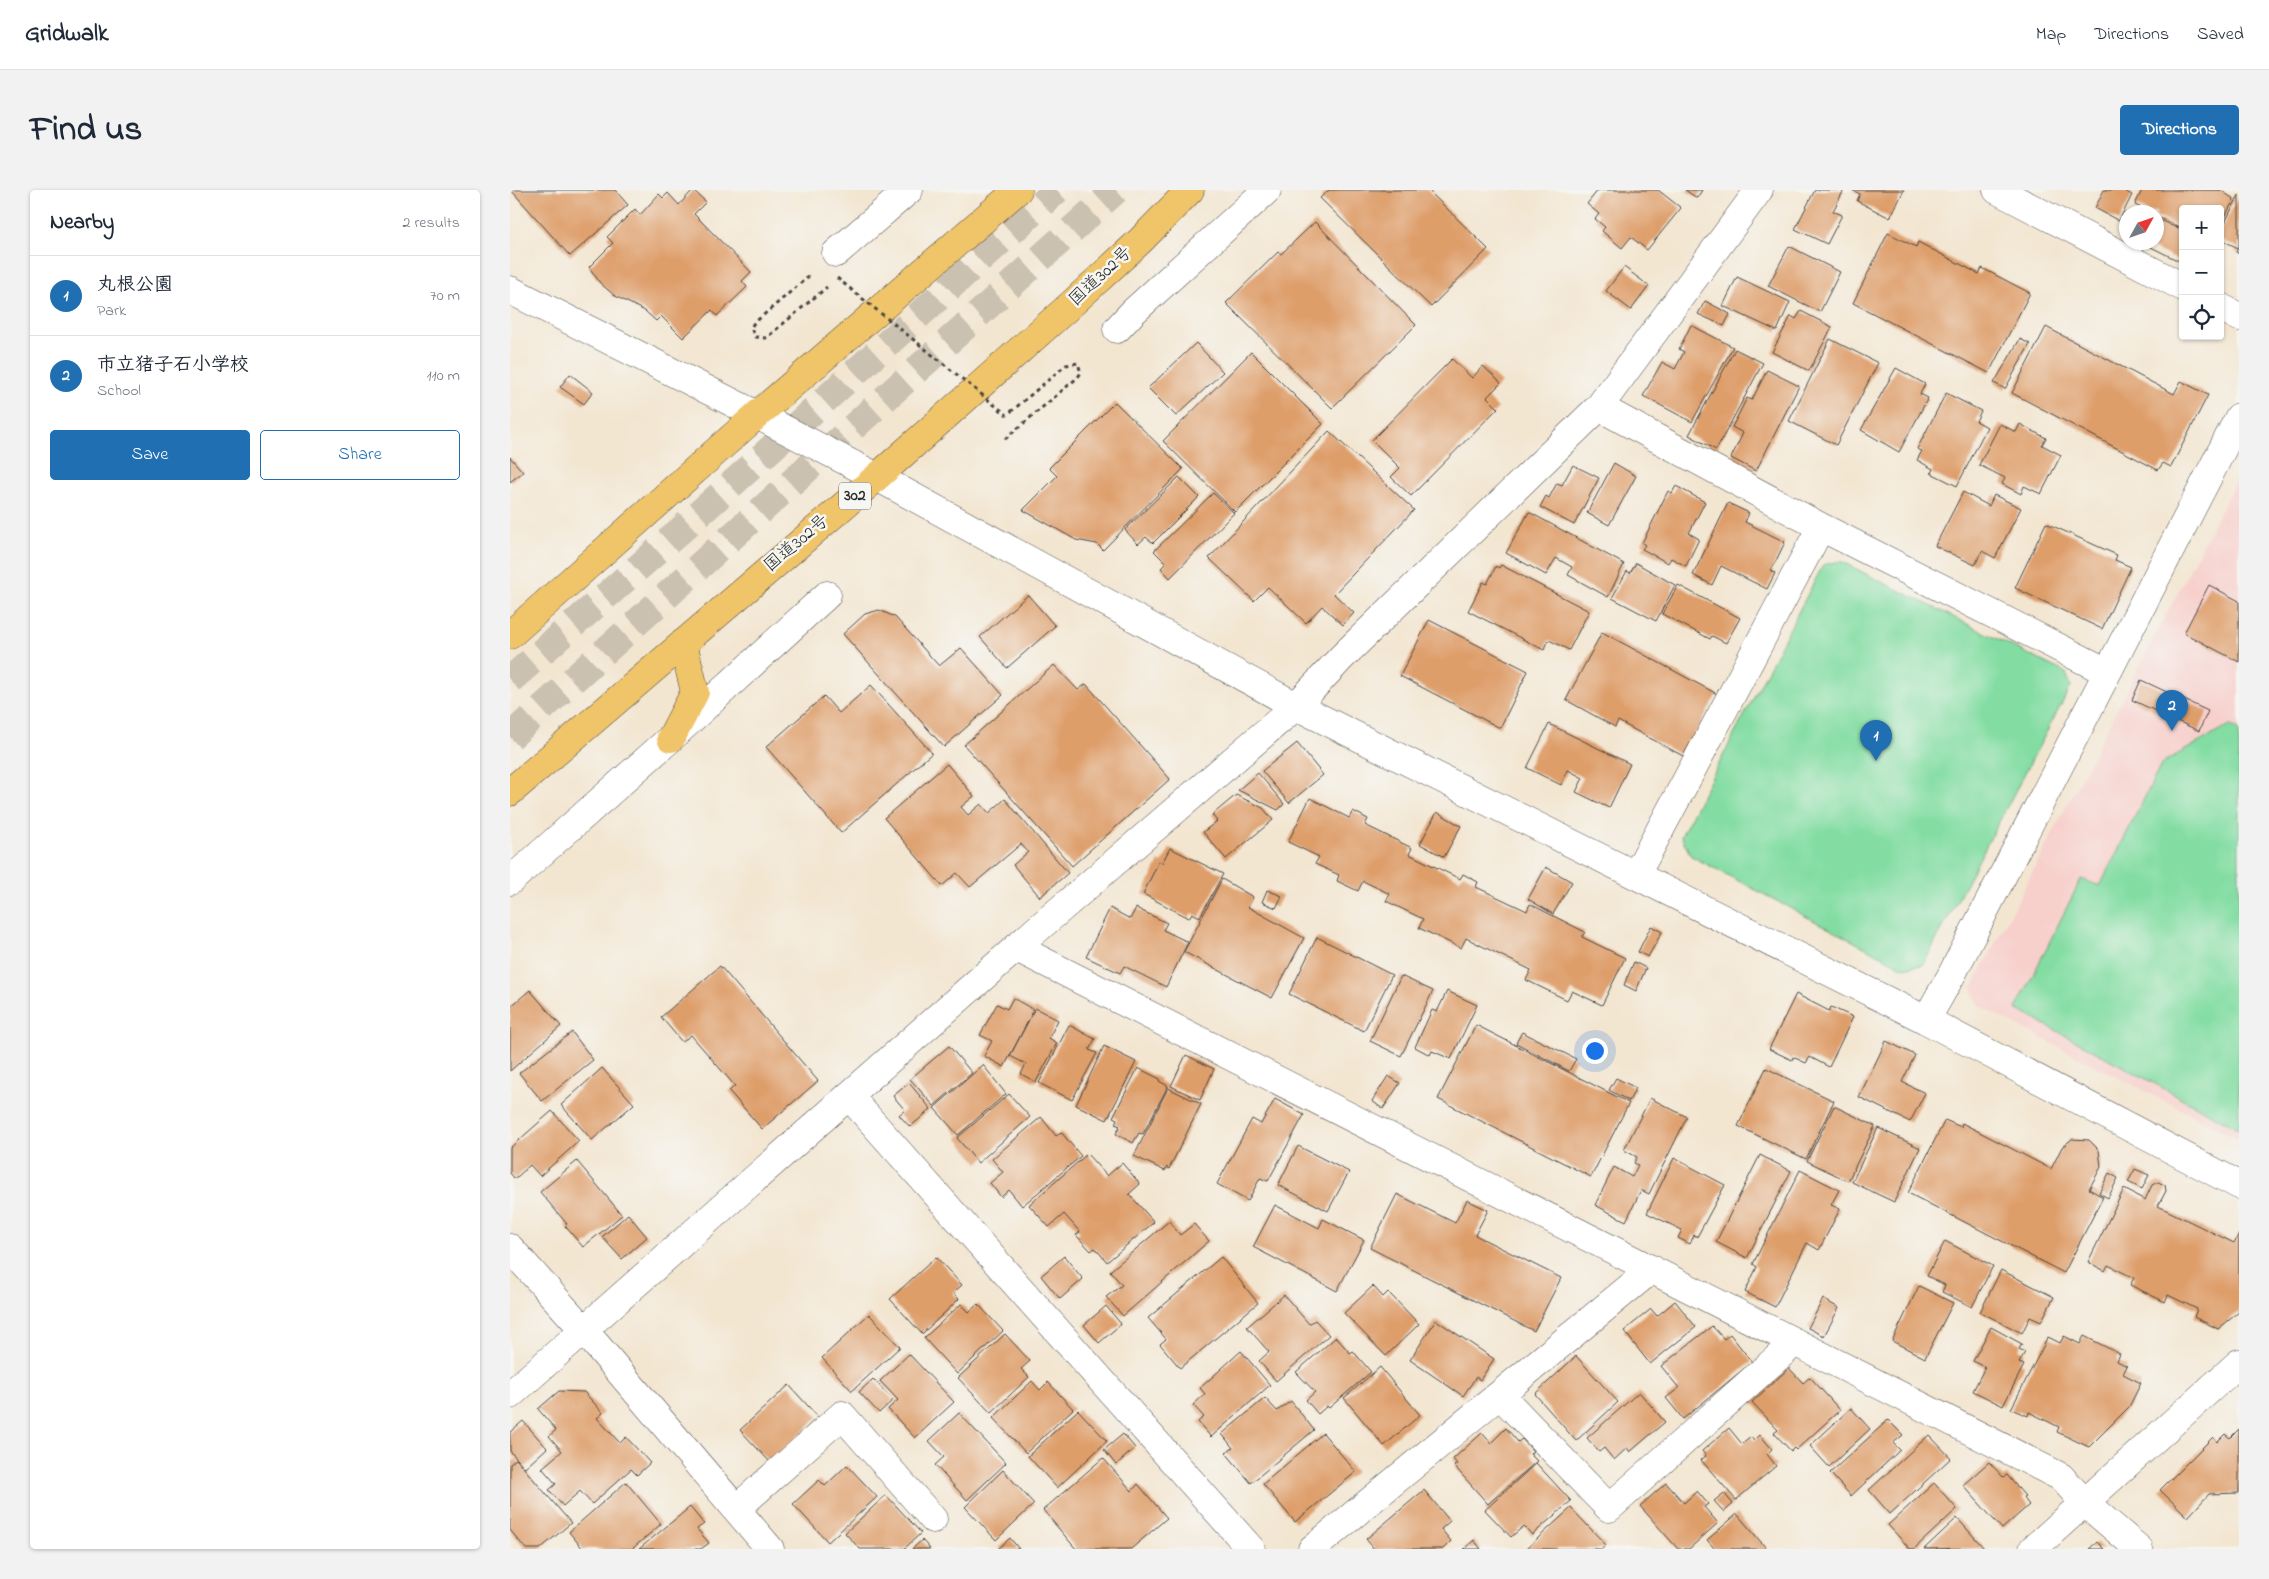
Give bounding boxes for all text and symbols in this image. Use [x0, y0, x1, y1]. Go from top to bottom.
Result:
text: Gridwalk [25, 17, 109, 52]
text: Map [2036, 22, 2066, 48]
text: Directions [2094, 22, 2169, 48]
text: Saved [2197, 22, 2244, 48]
text: Find us [30, 105, 142, 156]
button: Directions [2120, 105, 2239, 155]
north arrow [2119, 205, 2164, 250]
map controls [2179, 205, 2224, 340]
button: + [2179, 205, 2224, 250]
text: Nearby [50, 208, 114, 238]
text: 2 results [402, 211, 460, 235]
street label: 国道302号 [1064, 241, 1138, 313]
button: − [2179, 250, 2224, 295]
text: 丸根公園 [97, 272, 173, 299]
text: 1 [63, 284, 69, 308]
text: 70 m [430, 284, 460, 308]
button: locate [2179, 295, 2224, 340]
text: Park [97, 299, 126, 323]
text: 市立猪子石小学校 [97, 352, 249, 379]
text: 2 [62, 364, 70, 388]
text: 110 m [426, 364, 460, 388]
text: School [97, 379, 141, 403]
button: Save [50, 430, 250, 480]
button: Share [260, 430, 460, 480]
road number: 302 [839, 482, 871, 510]
street label: 国道302号 [759, 509, 835, 579]
pin: 2 [2156, 690, 2188, 731]
pin: 1 [1860, 720, 1892, 761]
your location [1582, 1038, 1608, 1064]

